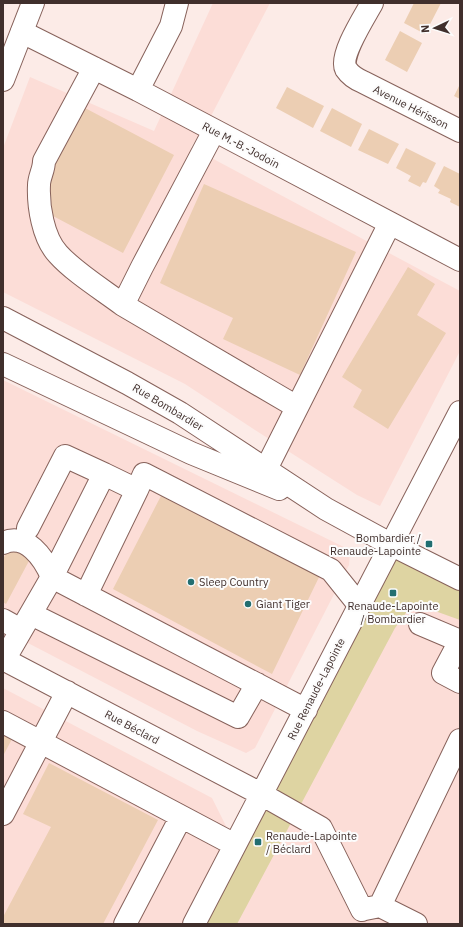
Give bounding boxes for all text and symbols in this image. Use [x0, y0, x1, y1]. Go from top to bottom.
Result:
north arrow [415, 8, 455, 48]
text: N [418, 24, 432, 33]
street label: Avenue Hérisson [371, 82, 451, 132]
street label: Rue M.-B.-Jodoin [200, 119, 282, 171]
street label: Rue Bombardier [130, 380, 206, 434]
place label: Bombardier / Renaude-Lapointe [330, 531, 421, 558]
marker: Bombardier / Renaude-Lapointe [424, 539, 434, 549]
place label: Sleep Country [199, 575, 269, 589]
marker: Sleep Country [186, 577, 196, 587]
marker: Renaude-Lapointe / Bombardier [388, 588, 398, 598]
place label: Giant Tiger [256, 597, 310, 611]
marker: Giant Tiger [243, 599, 253, 609]
place label: Renaude-Lapointe / Bombardier [348, 599, 438, 626]
street label: Rue Renaude-Lapointe [284, 636, 348, 742]
street label: Rue Béclard [102, 707, 162, 747]
place label: Renaude-Lapointe / Béclard [266, 829, 357, 856]
marker: Renaude-Lapointe / Béclard [253, 837, 263, 847]

